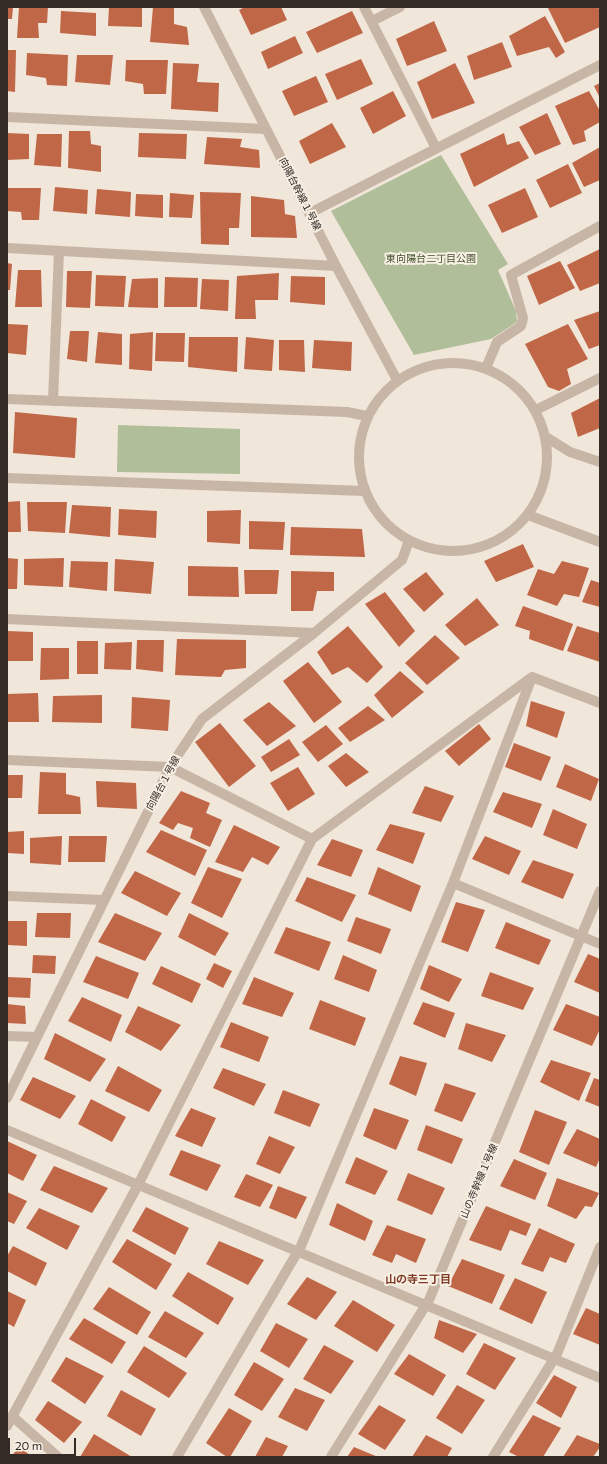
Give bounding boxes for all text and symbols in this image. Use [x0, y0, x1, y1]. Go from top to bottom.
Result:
street label: 向陽台幹線１号線 [276, 156, 324, 232]
park label: 東向陽台二丁目公園 [386, 253, 476, 265]
street label: 向陽台１号線 [144, 754, 182, 812]
street label: 山の寺幹線１号線 [458, 1142, 500, 1220]
district label: 山の寺三丁目 [385, 1272, 451, 1286]
scale bar [10, 1430, 78, 1456]
text: 20 m [15, 1438, 42, 1452]

